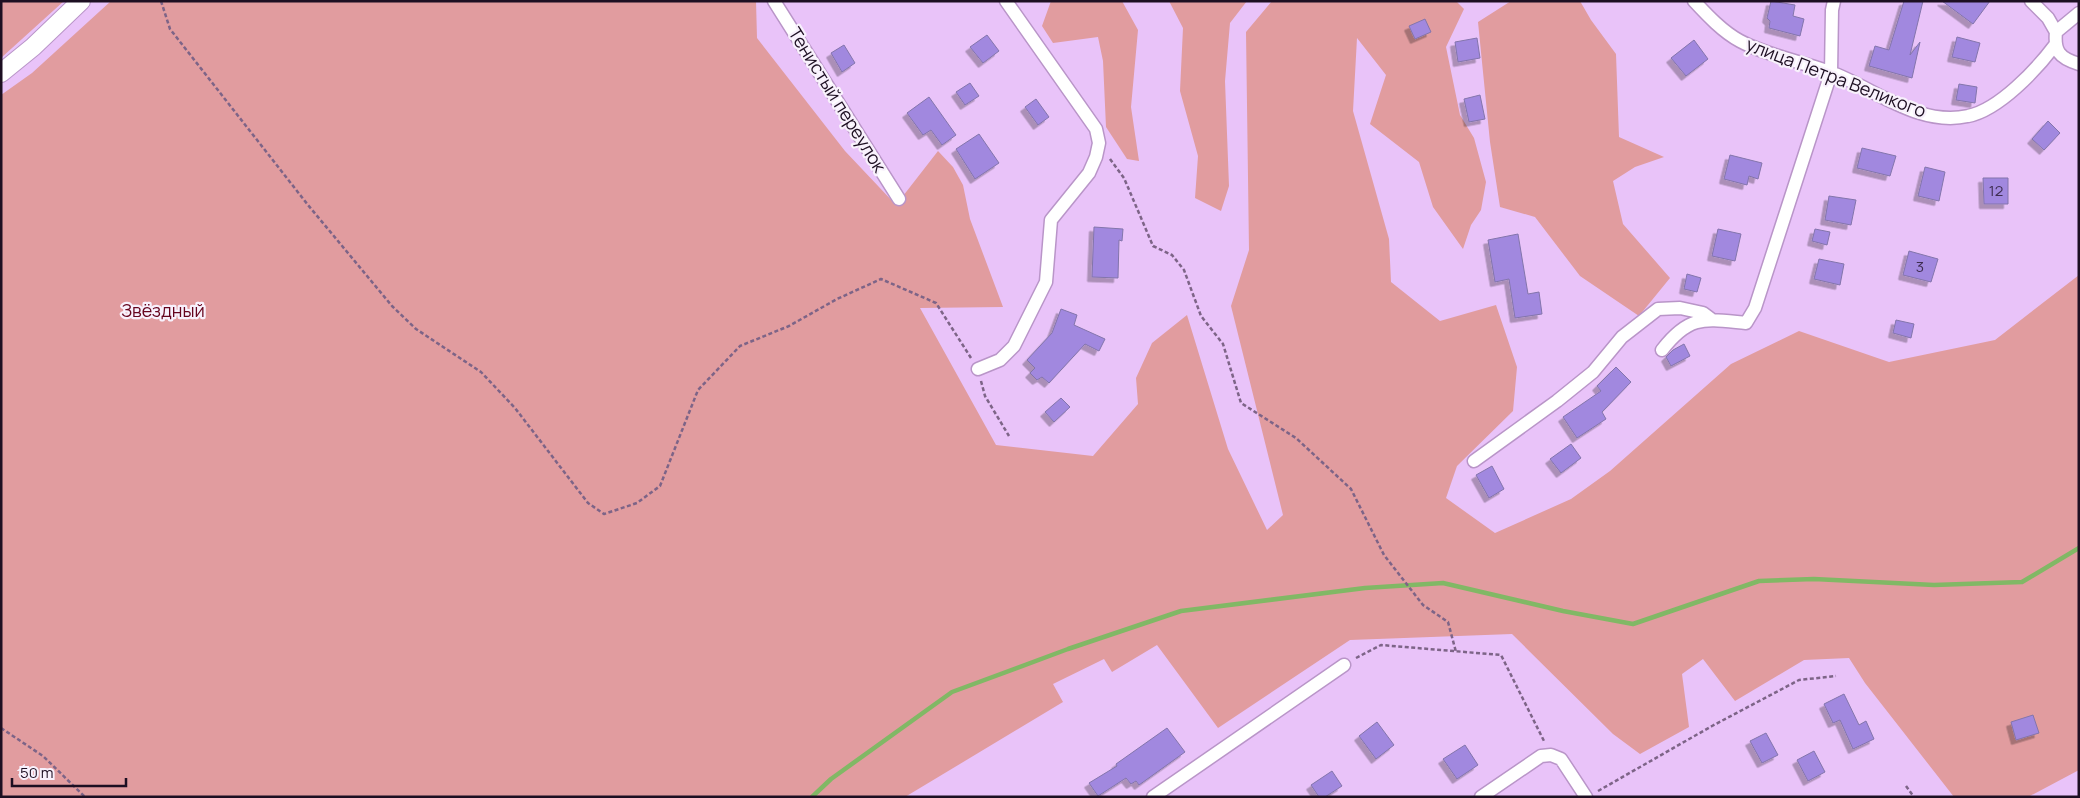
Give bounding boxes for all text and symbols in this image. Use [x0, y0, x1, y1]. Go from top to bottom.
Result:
street label: Тенистый переулок [784, 23, 893, 177]
street label: улица Петра Великого [1743, 32, 1930, 123]
house number: 12 [1989, 180, 2003, 201]
house number: 3 [1916, 256, 1924, 277]
park label: Звёздный [121, 298, 205, 322]
scale bar [12, 756, 126, 788]
text: 50 m [20, 762, 54, 783]

